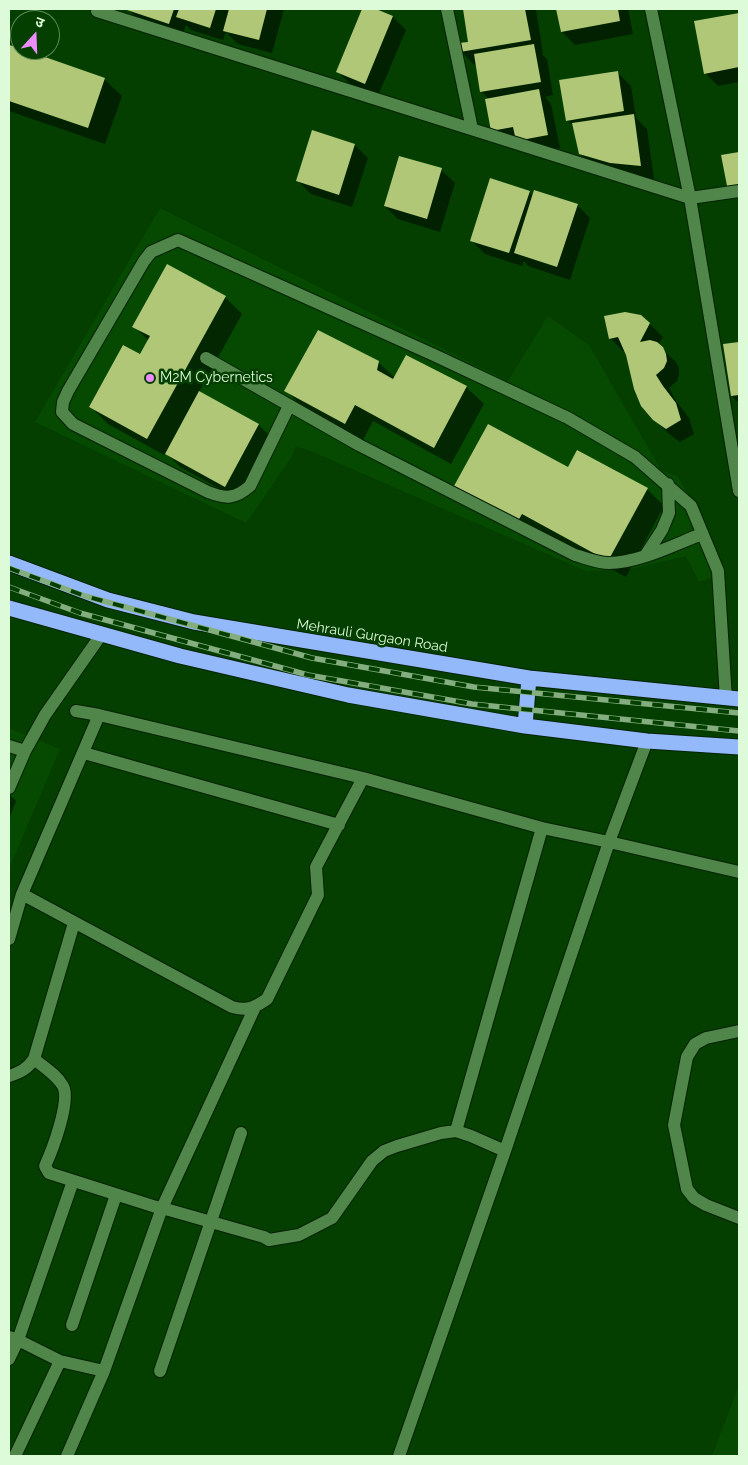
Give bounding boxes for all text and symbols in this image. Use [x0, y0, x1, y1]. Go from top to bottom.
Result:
north arrow [10, 10, 60, 60]
text: उ [33, 13, 46, 31]
place label: M2M Cybernetics [160, 370, 273, 386]
marker: M2M Cybernetics [144, 372, 156, 384]
street label: Mehrauli Gurgaon Road [295, 616, 449, 656]

